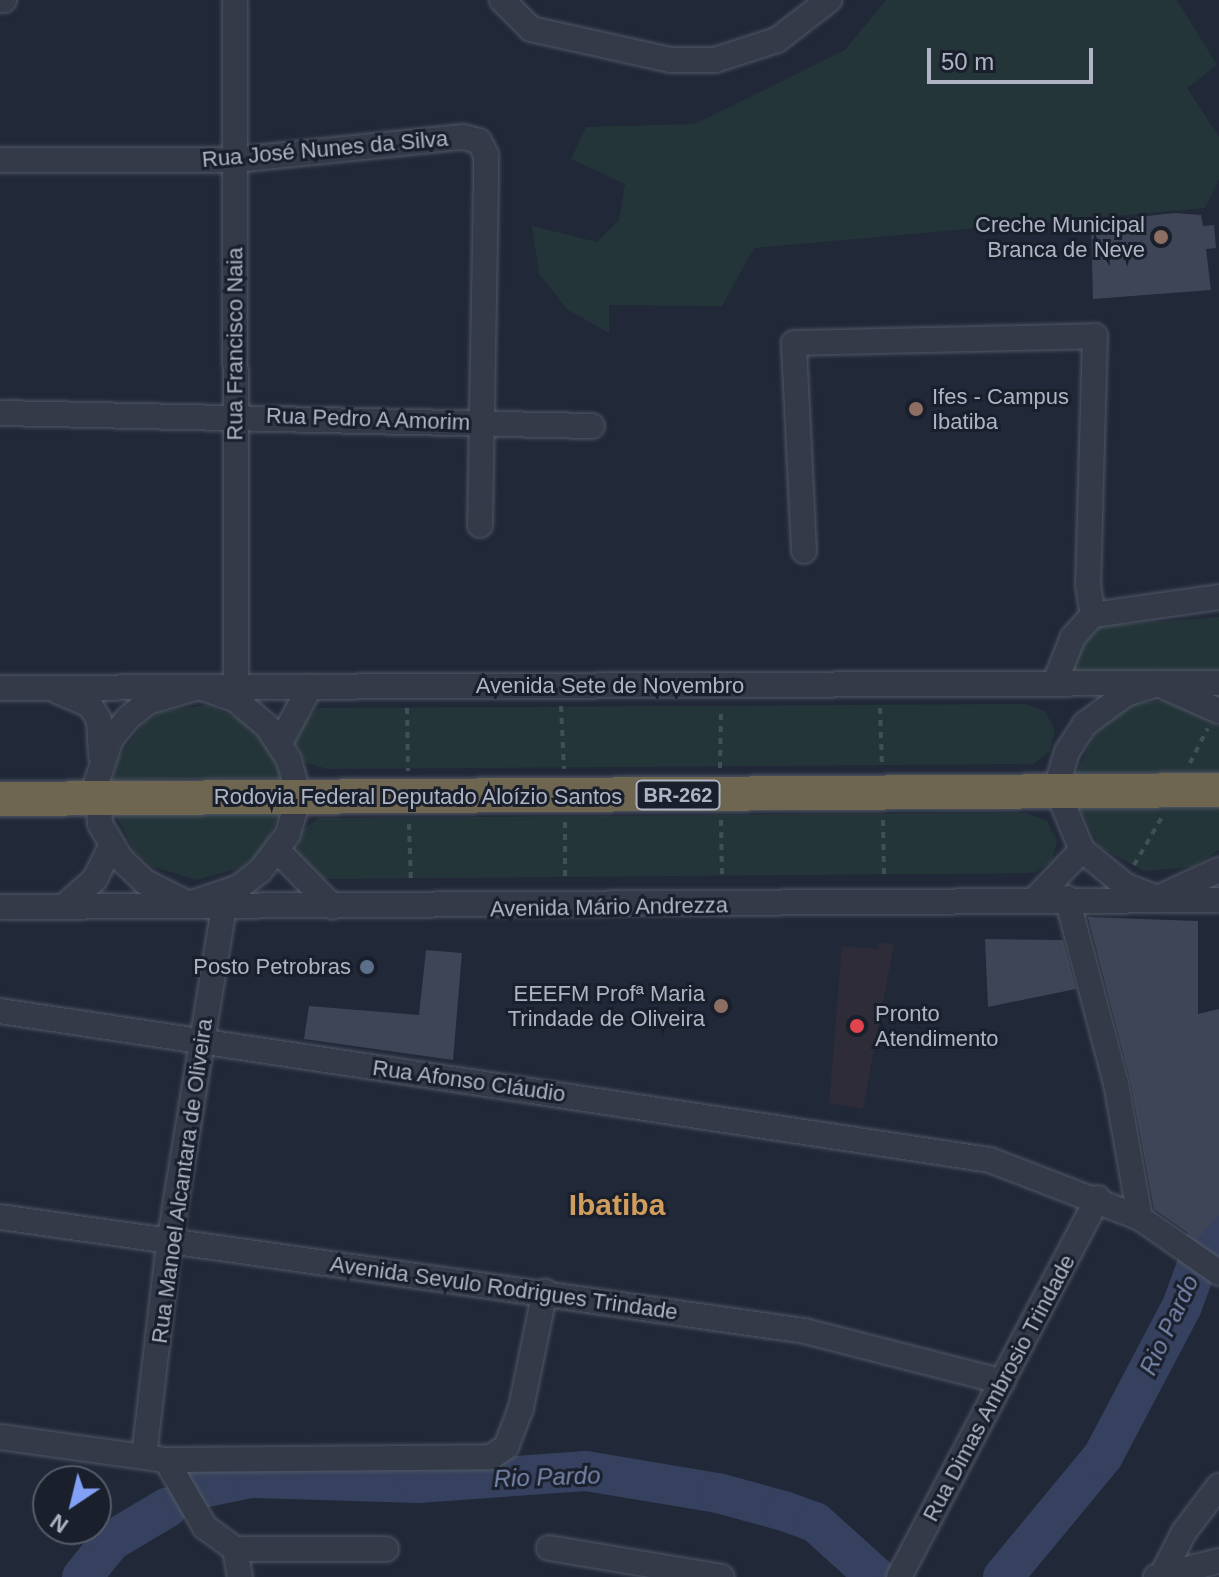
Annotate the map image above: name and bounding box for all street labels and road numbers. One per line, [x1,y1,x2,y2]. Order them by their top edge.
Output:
street label: Rua José Nunes da Silva [201,125,449,173]
street label: Rua Francisco Naia [222,247,248,441]
street label: Rua Pedro A Amorim [264,402,472,436]
street label: Avenida Sete de Novembro [476,673,744,699]
road number: BR-262 [634,779,722,811]
street label: Rodovia Federal Deputado Aloízio Santos [213,784,623,810]
street label: Avenida Mário Andrezza [489,892,729,922]
street label: Rua Manoel Alcantara de Oliveira [146,1016,218,1346]
street label: Rua Afonso Cláudio [370,1054,568,1108]
street label: Rua Dimas Ambrosio Trindade [917,1249,1081,1527]
street label: Avenida Sevulo Rodrigues Trindade [328,1251,680,1325]

